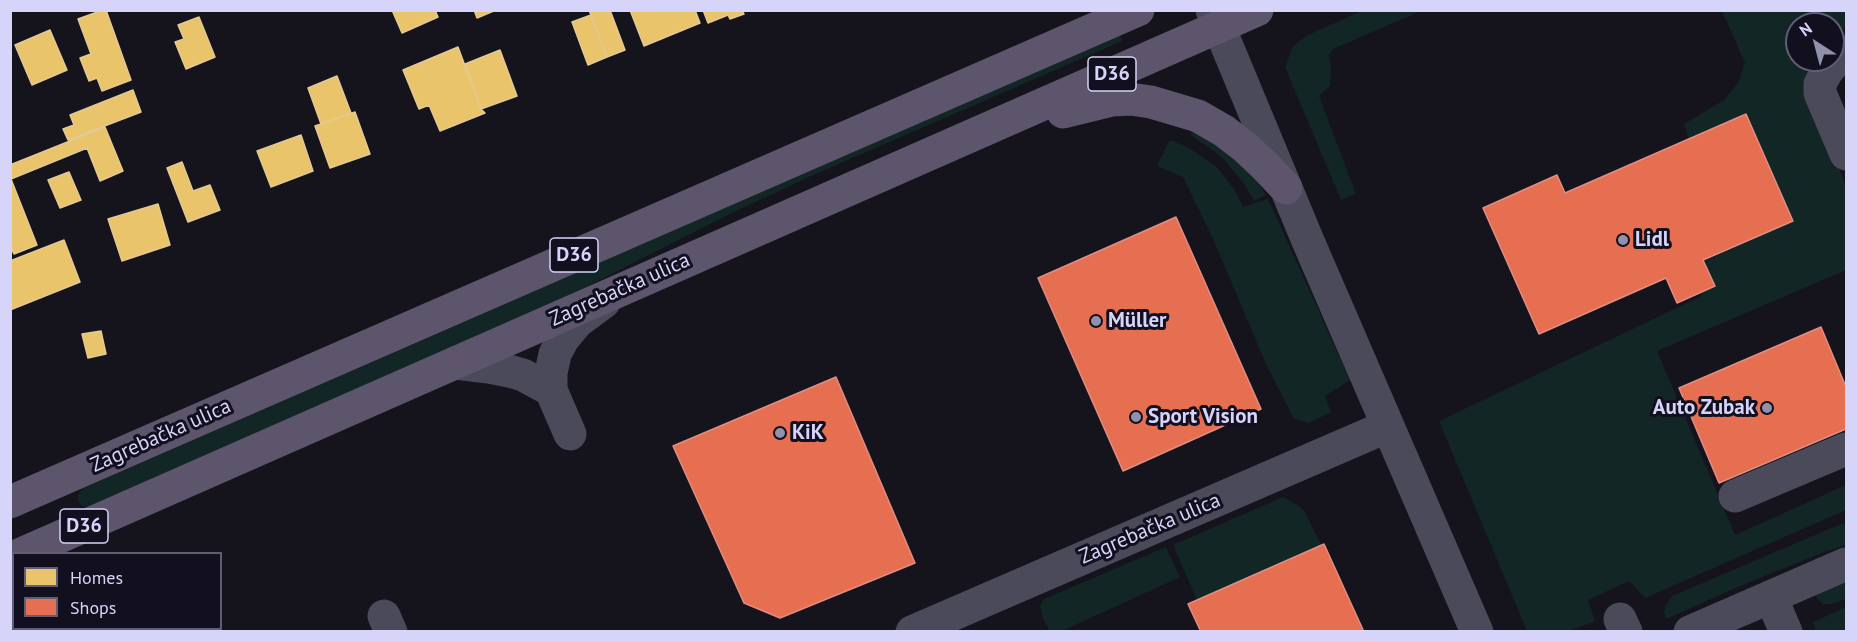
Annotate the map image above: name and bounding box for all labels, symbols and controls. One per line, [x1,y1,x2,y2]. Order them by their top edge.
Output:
north arrow [1785,12,1845,72]
text: N [1795,18,1816,40]
road number: D36 [1088,57,1136,91]
place label: Lidl [1635,227,1669,253]
marker: Lidl [1616,233,1630,247]
road number: D36 [550,238,598,272]
street label: Zagrebačka ulica [546,248,694,332]
place label: Müller [1108,308,1166,334]
marker: Müller [1089,314,1103,328]
street label: Zagrebačka ulica [87,394,235,478]
place label: Auto Zubak [1653,395,1755,421]
marker: Auto Zubak [1760,401,1774,415]
place label: Sport Vision [1148,404,1258,430]
marker: Sport Vision [1129,410,1143,424]
place label: KiK [792,420,824,446]
marker: KiK [773,426,787,440]
street label: Zagrebačka ulica [1076,488,1224,570]
road number: D36 [60,509,108,543]
legend [12,552,222,630]
text: Homes [70,566,123,589]
text: Shops [70,596,116,619]

